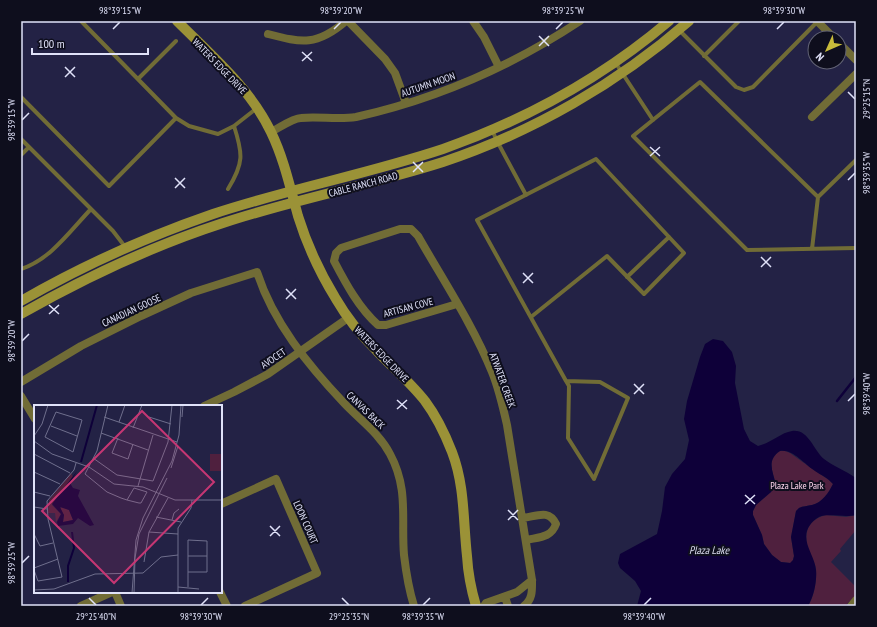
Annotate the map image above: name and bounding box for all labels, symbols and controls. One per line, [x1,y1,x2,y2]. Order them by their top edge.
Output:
text: 98°39'15"W [99,4,141,17]
text: 98°39'20"W [320,4,362,17]
text: 98°39'25"W [542,4,584,17]
text: 98°39'30"W [763,4,805,17]
scale bar [32,30,148,56]
north arrow [807,30,847,70]
text: 100 m [38,36,65,51]
street label: WATERS EDGE DRIVE [190,36,250,97]
text: N [813,50,827,64]
street label: AUTUMN MOON [399,69,457,100]
text: 29°25'15"N [860,79,873,119]
text: 98°39'15"W [5,99,18,141]
text: 98°39'35"W [860,152,873,194]
street label: CABLE RANCH ROAD [327,169,399,200]
street label: CANADIAN GOOSE [100,291,163,330]
street label: ARTISAN COVE [382,295,434,320]
text: 98°39'20"W [5,320,18,362]
street label: WATERS EDGE DRIVE [352,324,412,385]
street label: AVOCET [258,345,289,372]
street label: ATWATER CREEK [487,351,519,410]
text: 98°39'40"W [860,373,873,415]
street label: CANVAS BACK [344,389,388,432]
inset map [34,405,222,593]
park label: Plaza Lake Park [770,479,824,492]
street label: LOON COURT [290,499,321,546]
text: 98°39'25"W [5,542,18,584]
water label: Plaza Lake [689,543,731,557]
text: 29°25'40"N [76,610,116,623]
text: 98°39'30"W [180,610,222,623]
text: 29°25'35"N [329,610,369,623]
text: 98°39'35"W [402,610,444,623]
text: 98°39'40"W [623,610,665,623]

